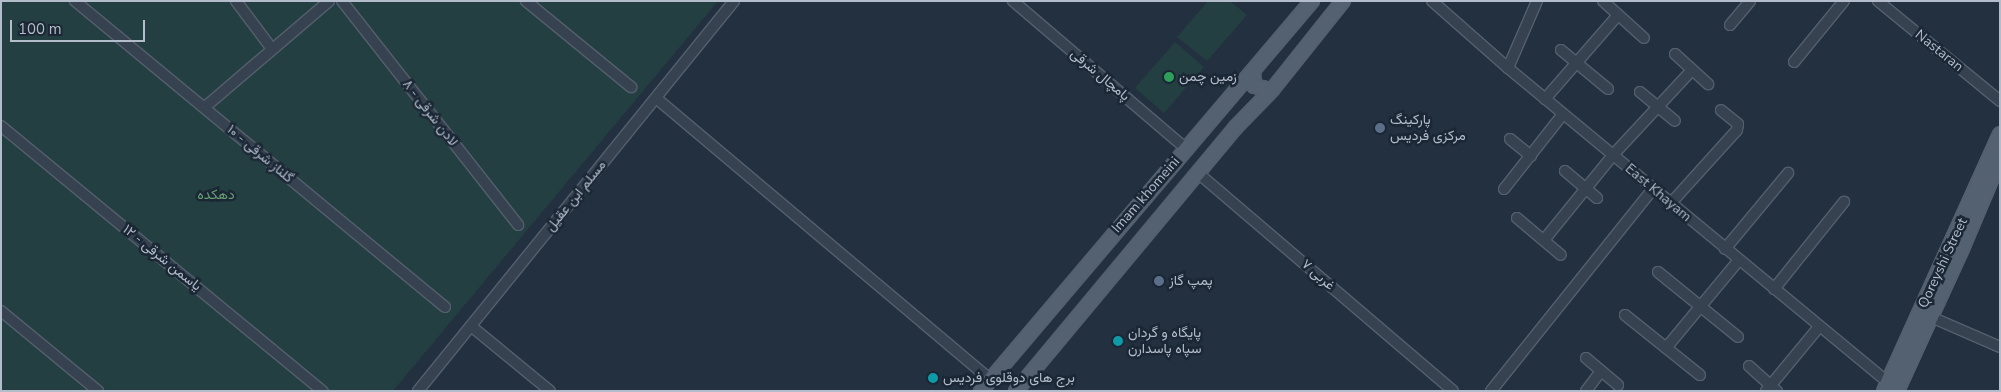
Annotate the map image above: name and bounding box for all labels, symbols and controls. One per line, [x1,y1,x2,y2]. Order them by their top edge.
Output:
scale bar [12,10,148,42]
text: 100 m [18,19,62,39]
street label: Nastaran [1912,27,1966,75]
street label: پامچال شرقی [1067,45,1133,105]
place label: زمین چمن [1179,69,1237,85]
marker: زمین چمن [1163,71,1175,83]
street label: لادن شرقی - ۸ [399,76,461,150]
place label: پارکینگ مرکزی فردیس [1390,112,1466,144]
street label: گلناز شرقی - ۱۰ [223,121,297,187]
marker: پارکینگ مرکزی فردیس [1374,122,1386,134]
street label: Imam khomeini [1108,154,1184,236]
street label: مسلم ابن عقیل [542,157,610,235]
street label: East Khayam [1622,160,1694,226]
park label: دهکده [197,187,235,203]
street label: Qoreyshi Street [1915,215,1971,311]
street label: یاسمن شرقی - ۱۲ [119,221,205,295]
street label: ۷ غربی [1298,256,1338,294]
place label: پمپ گاز [1169,273,1213,289]
marker: پمپ گاز [1153,275,1165,287]
place label: پایگاه و گردان سپاه پاسدارن [1128,325,1202,358]
marker: پایگاه و گردان سپاه پاسدارن [1112,335,1124,347]
place label: برج های دوقلوی فردیس [943,370,1075,386]
marker: برج های دوقلوی فردیس [927,372,939,384]

